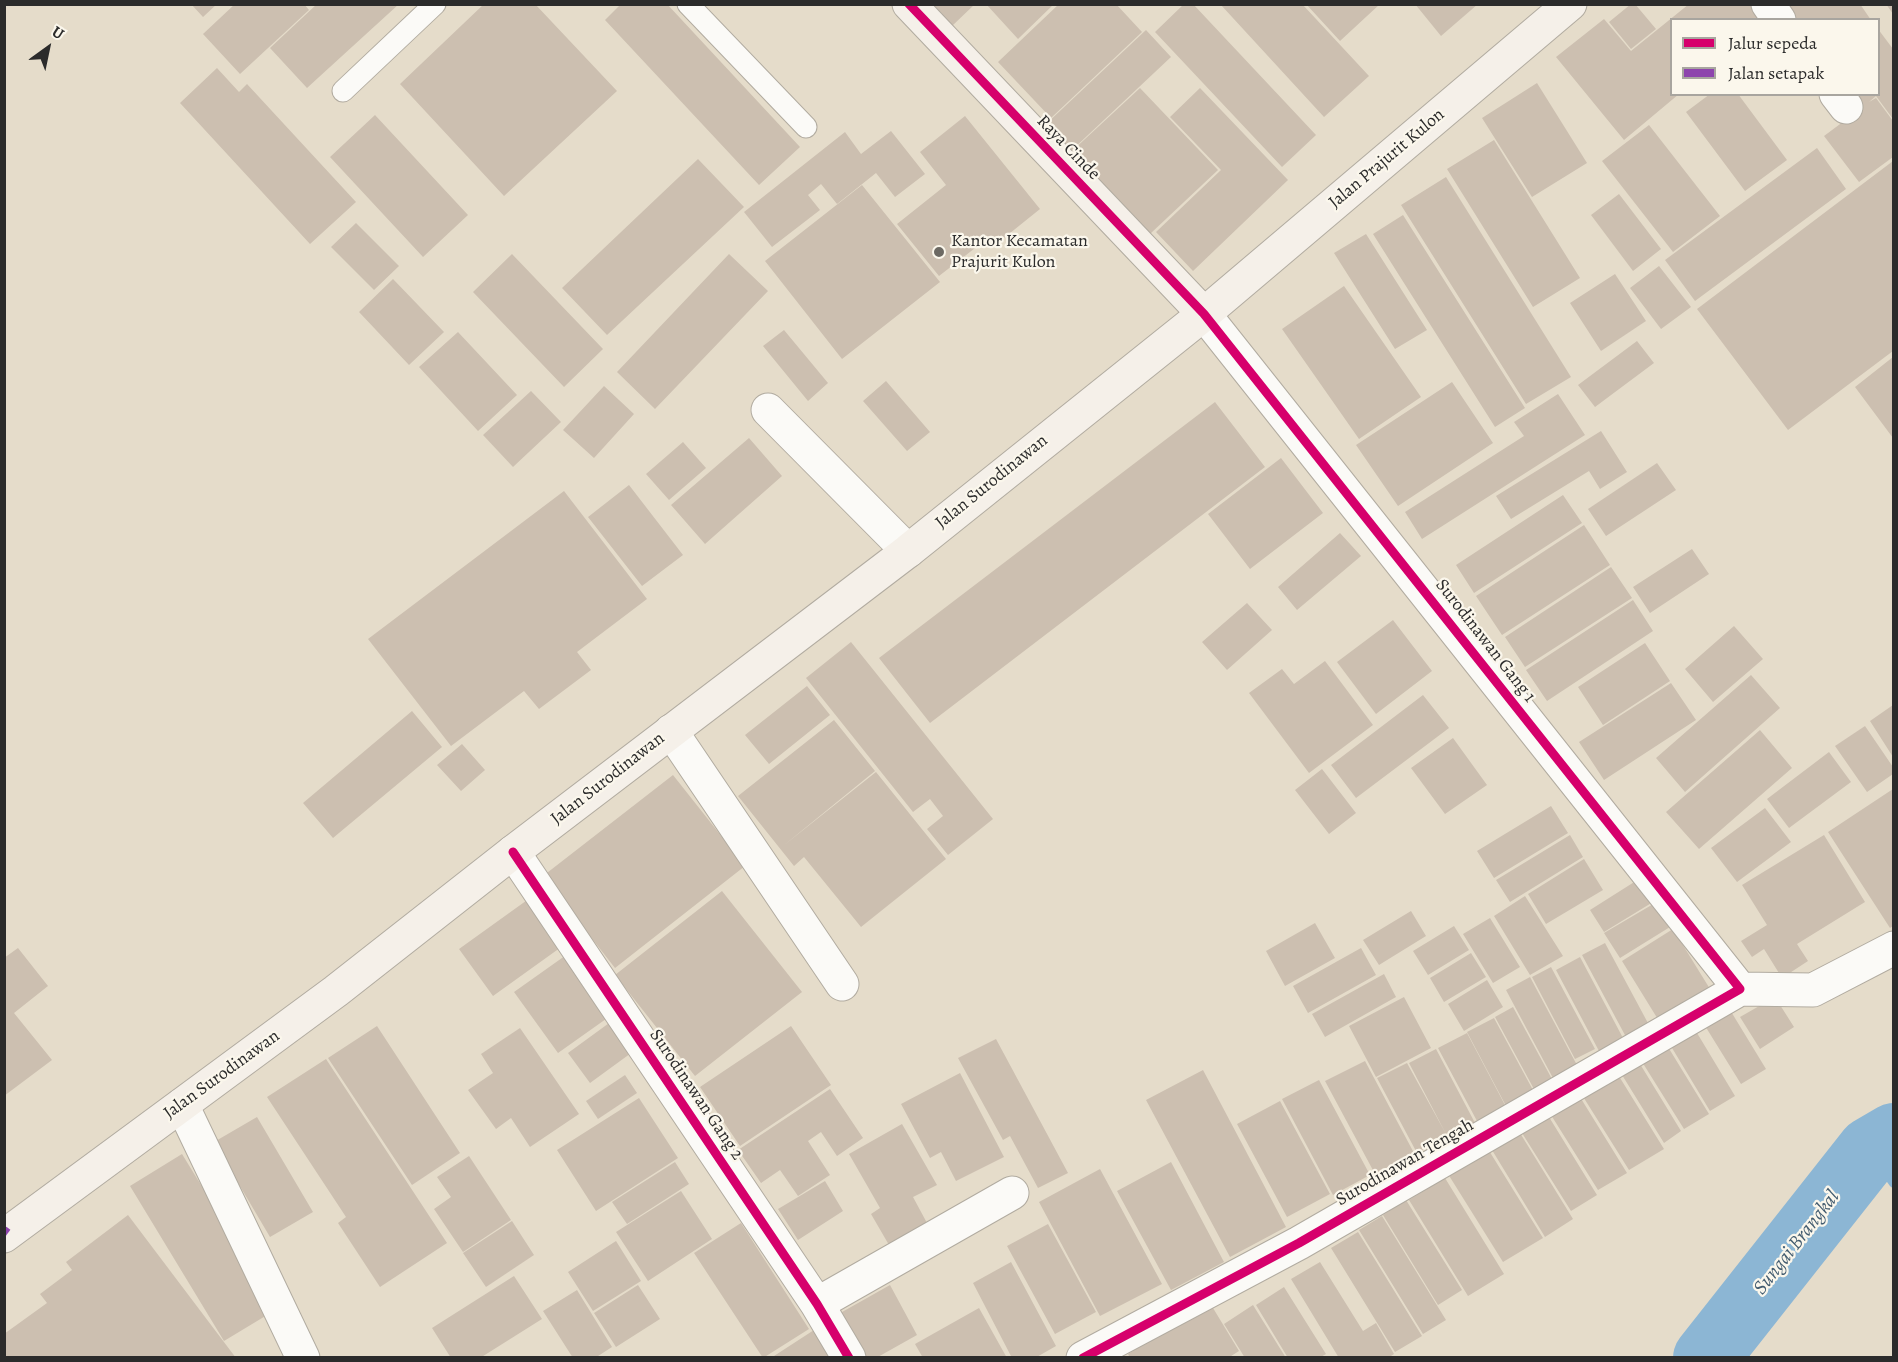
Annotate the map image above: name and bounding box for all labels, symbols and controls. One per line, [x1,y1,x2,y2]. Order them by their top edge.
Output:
north arrow [18,18,78,78]
legend [1670,18,1880,96]
text: U [47,21,68,45]
text: Jalur sepeda [1728,31,1817,55]
text: Jalan setapak [1728,61,1824,85]
street label: Jalan Prajurit Kulon [1325,104,1449,214]
street label: Raya Cinde [1032,111,1104,185]
place label: Kantor Kecamatan Prajurit Kulon [951,231,1088,274]
marker: Kantor Kecamatan Prajurit Kulon [932,245,946,259]
street label: Jalan Surodinawan [932,430,1052,534]
street label: Surodinawan Gang 1 [1430,575,1540,707]
street label: Jalan Surodinawan [547,728,669,830]
street label: Jalan Surodinawan [160,1026,284,1124]
street label: Surodinawan Gang 2 [644,1026,748,1164]
street label: Surodinawan Tengah [1332,1115,1478,1211]
water label: Sungai Brangkal [1749,1186,1845,1300]

